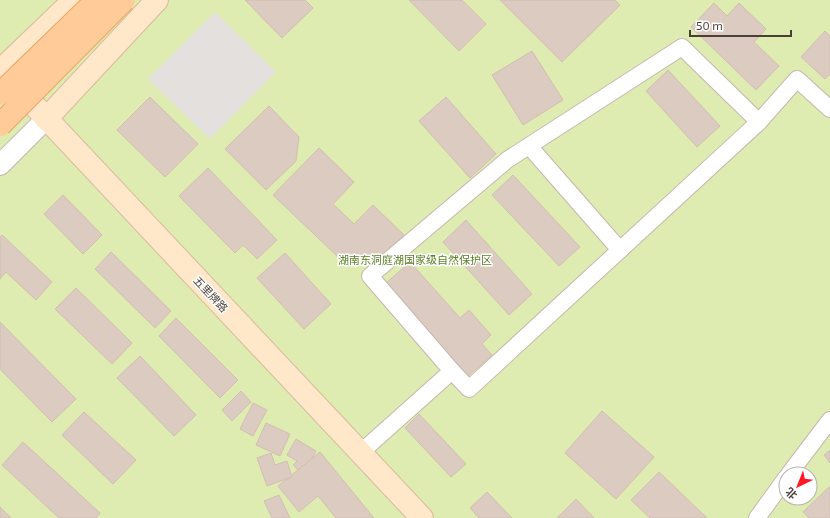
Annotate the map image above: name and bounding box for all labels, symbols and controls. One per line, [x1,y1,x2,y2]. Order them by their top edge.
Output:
scale bar [690,12,791,38]
text: 50 m [696,18,723,32]
park label: 湖南东洞庭湖国家级自然保护区 [338,253,492,266]
street label: 五里牌路 [191,273,231,315]
north arrow [778,466,818,506]
text: 北 [782,485,799,502]

